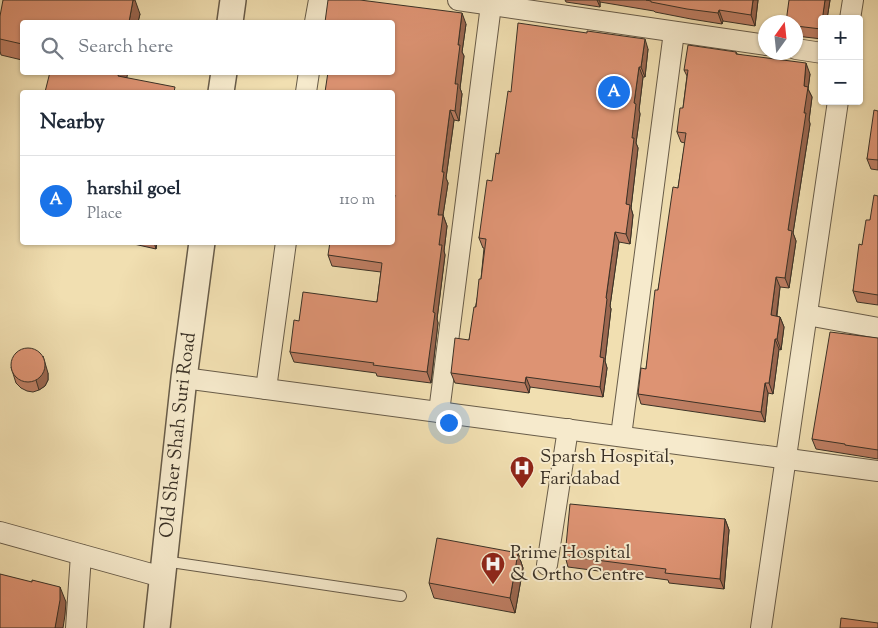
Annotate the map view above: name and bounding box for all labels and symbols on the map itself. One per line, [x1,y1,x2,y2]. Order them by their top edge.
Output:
north arrow [758,15,803,60]
pin: A [598,73,630,111]
street label: Old Sher Shah Suri Road [153,331,203,539]
your location [436,410,462,436]
place label: Sparsh Hospital, Faridabad [540,444,674,493]
hospital icon: Sparsh Hospital, Faridabad [509,455,535,489]
place label: Prime Hospital & Ortho Centre [510,540,645,589]
hospital icon: Prime Hospital & Ortho Centre [480,551,506,585]

